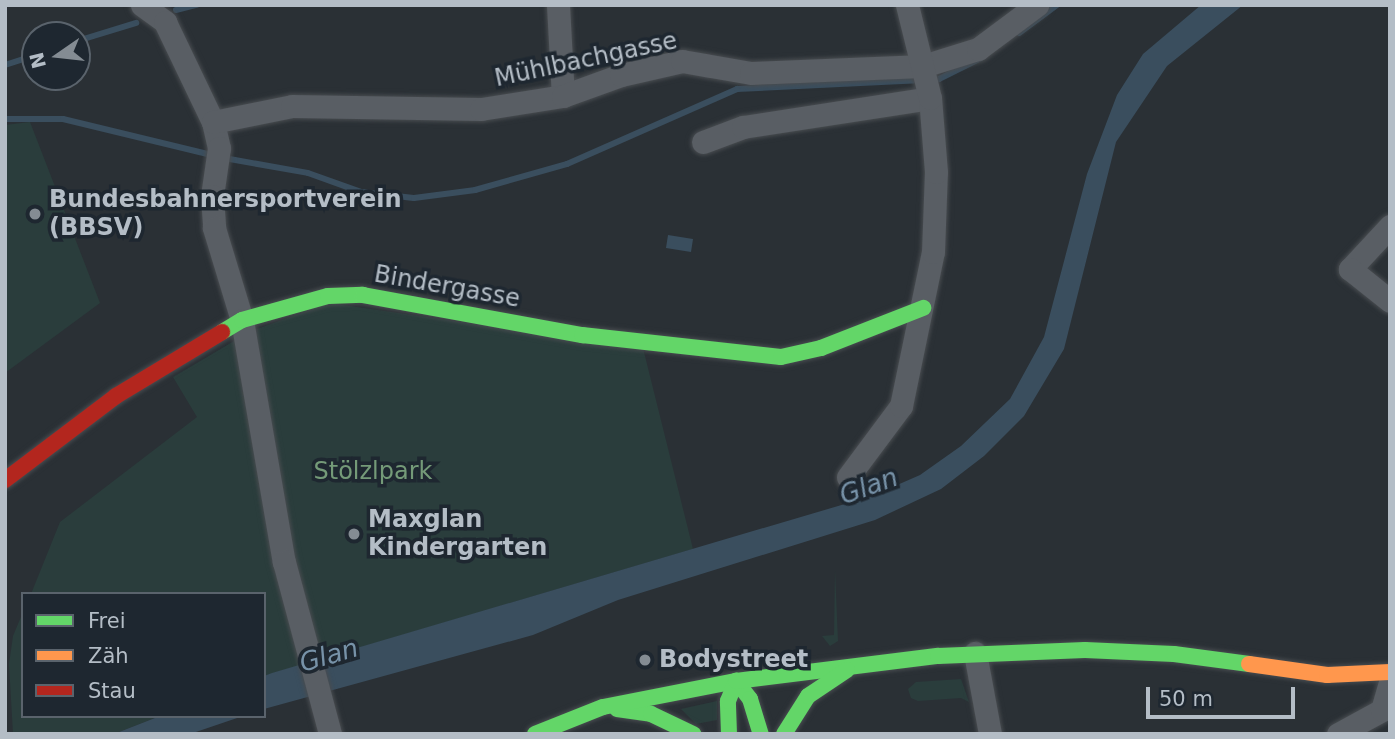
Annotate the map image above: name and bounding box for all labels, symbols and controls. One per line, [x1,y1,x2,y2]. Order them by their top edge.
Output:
north arrow [21,21,91,91]
street label: Mühlbachgasse [492,27,680,93]
text: N [25,50,50,71]
place label: Bundesbahnersportverein (BBSV) [49,186,401,242]
marker: Bundesbahnersportverein (BBSV) [27,206,43,222]
street label: Bindergasse [372,260,522,314]
park label: Stölzlpark [314,458,432,486]
water label: Glan [836,462,902,512]
place label: Maxglan Kindergarten [368,506,547,562]
marker: Maxglan Kindergarten [346,526,362,542]
legend [21,592,266,718]
text: Frei [88,609,125,633]
water label: Glan [296,633,362,679]
text: Zäh [88,644,129,668]
place label: Bodystreet [659,646,808,674]
marker: Bodystreet [637,652,653,668]
scale bar [1150,672,1299,716]
text: Stau [88,679,136,703]
text: 50 m [1159,687,1213,711]

